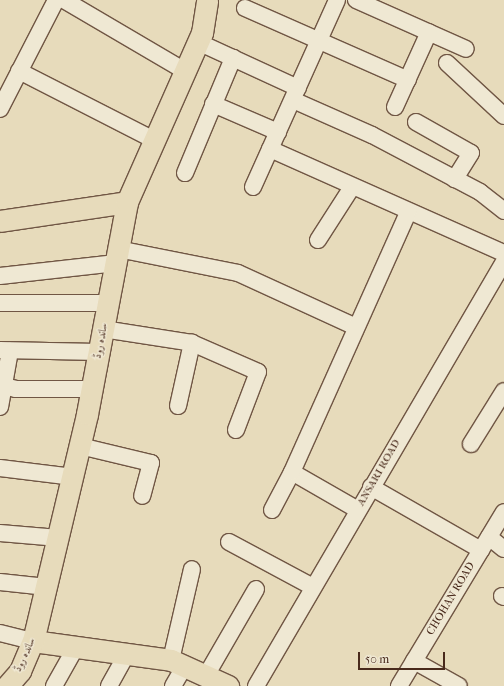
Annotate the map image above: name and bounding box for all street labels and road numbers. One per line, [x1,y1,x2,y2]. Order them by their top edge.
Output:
street label: ساندہ روڈ [91,322,111,360]
street label: ANSARI ROAD [355,437,403,509]
street label: CHOHAN ROAD [424,560,478,638]
street label: ساندہ روڈ [11,636,39,674]

